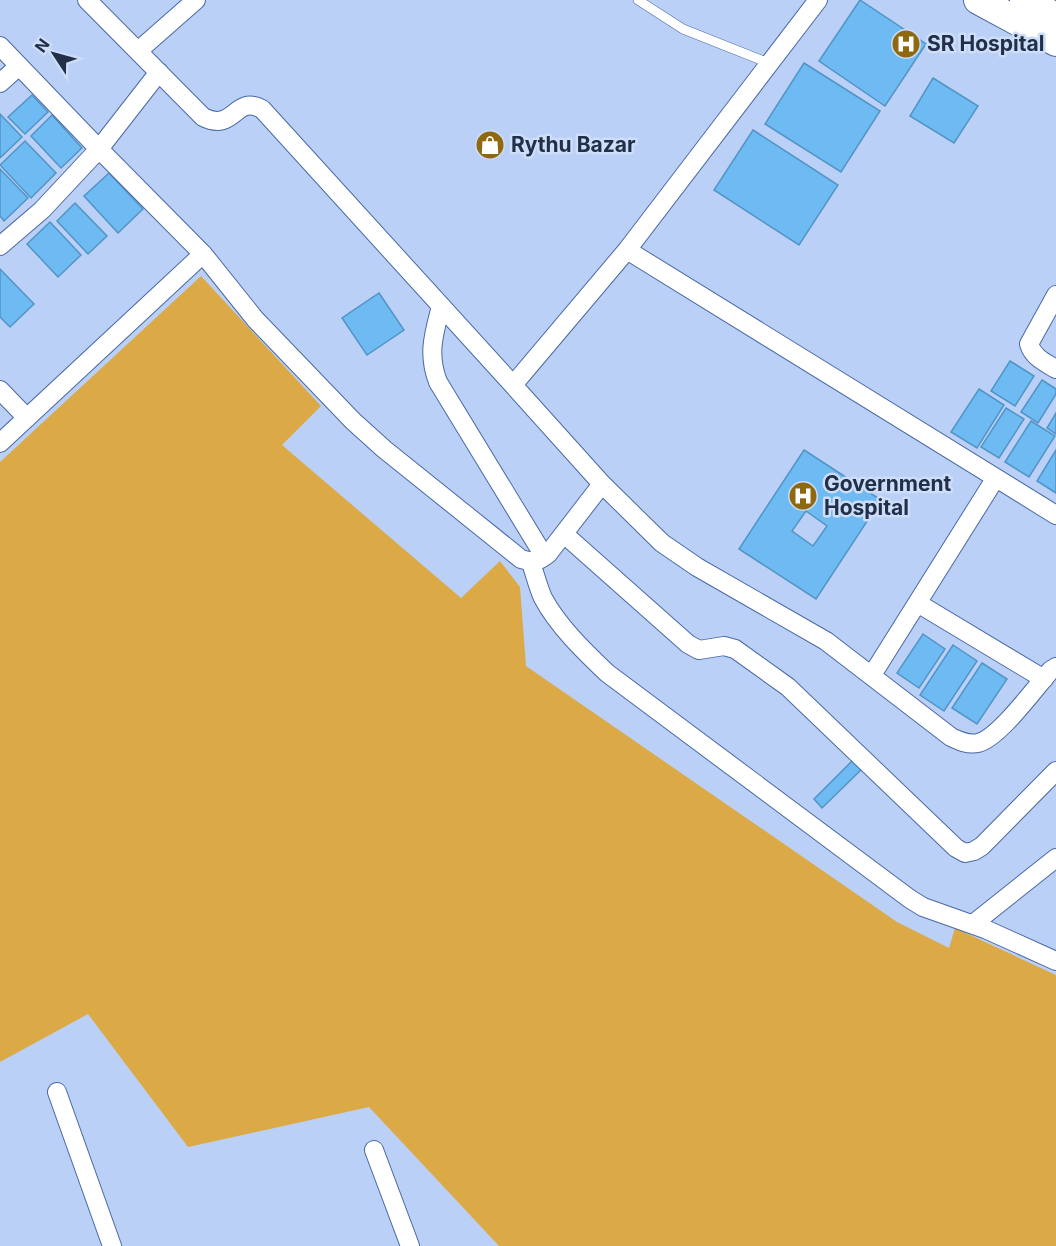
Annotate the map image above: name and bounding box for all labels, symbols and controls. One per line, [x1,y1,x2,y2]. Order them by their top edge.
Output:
north arrow [24,24,84,84]
hospital icon: SR Hospital [890,28,922,60]
place label: SR Hospital [927,31,1044,56]
text: N [30,34,54,56]
shop icon: Rythu Bazar [474,129,506,161]
place label: Rythu Bazar [511,132,636,157]
place label: Government Hospital [824,471,952,520]
hospital icon: Government Hospital [787,480,819,512]

